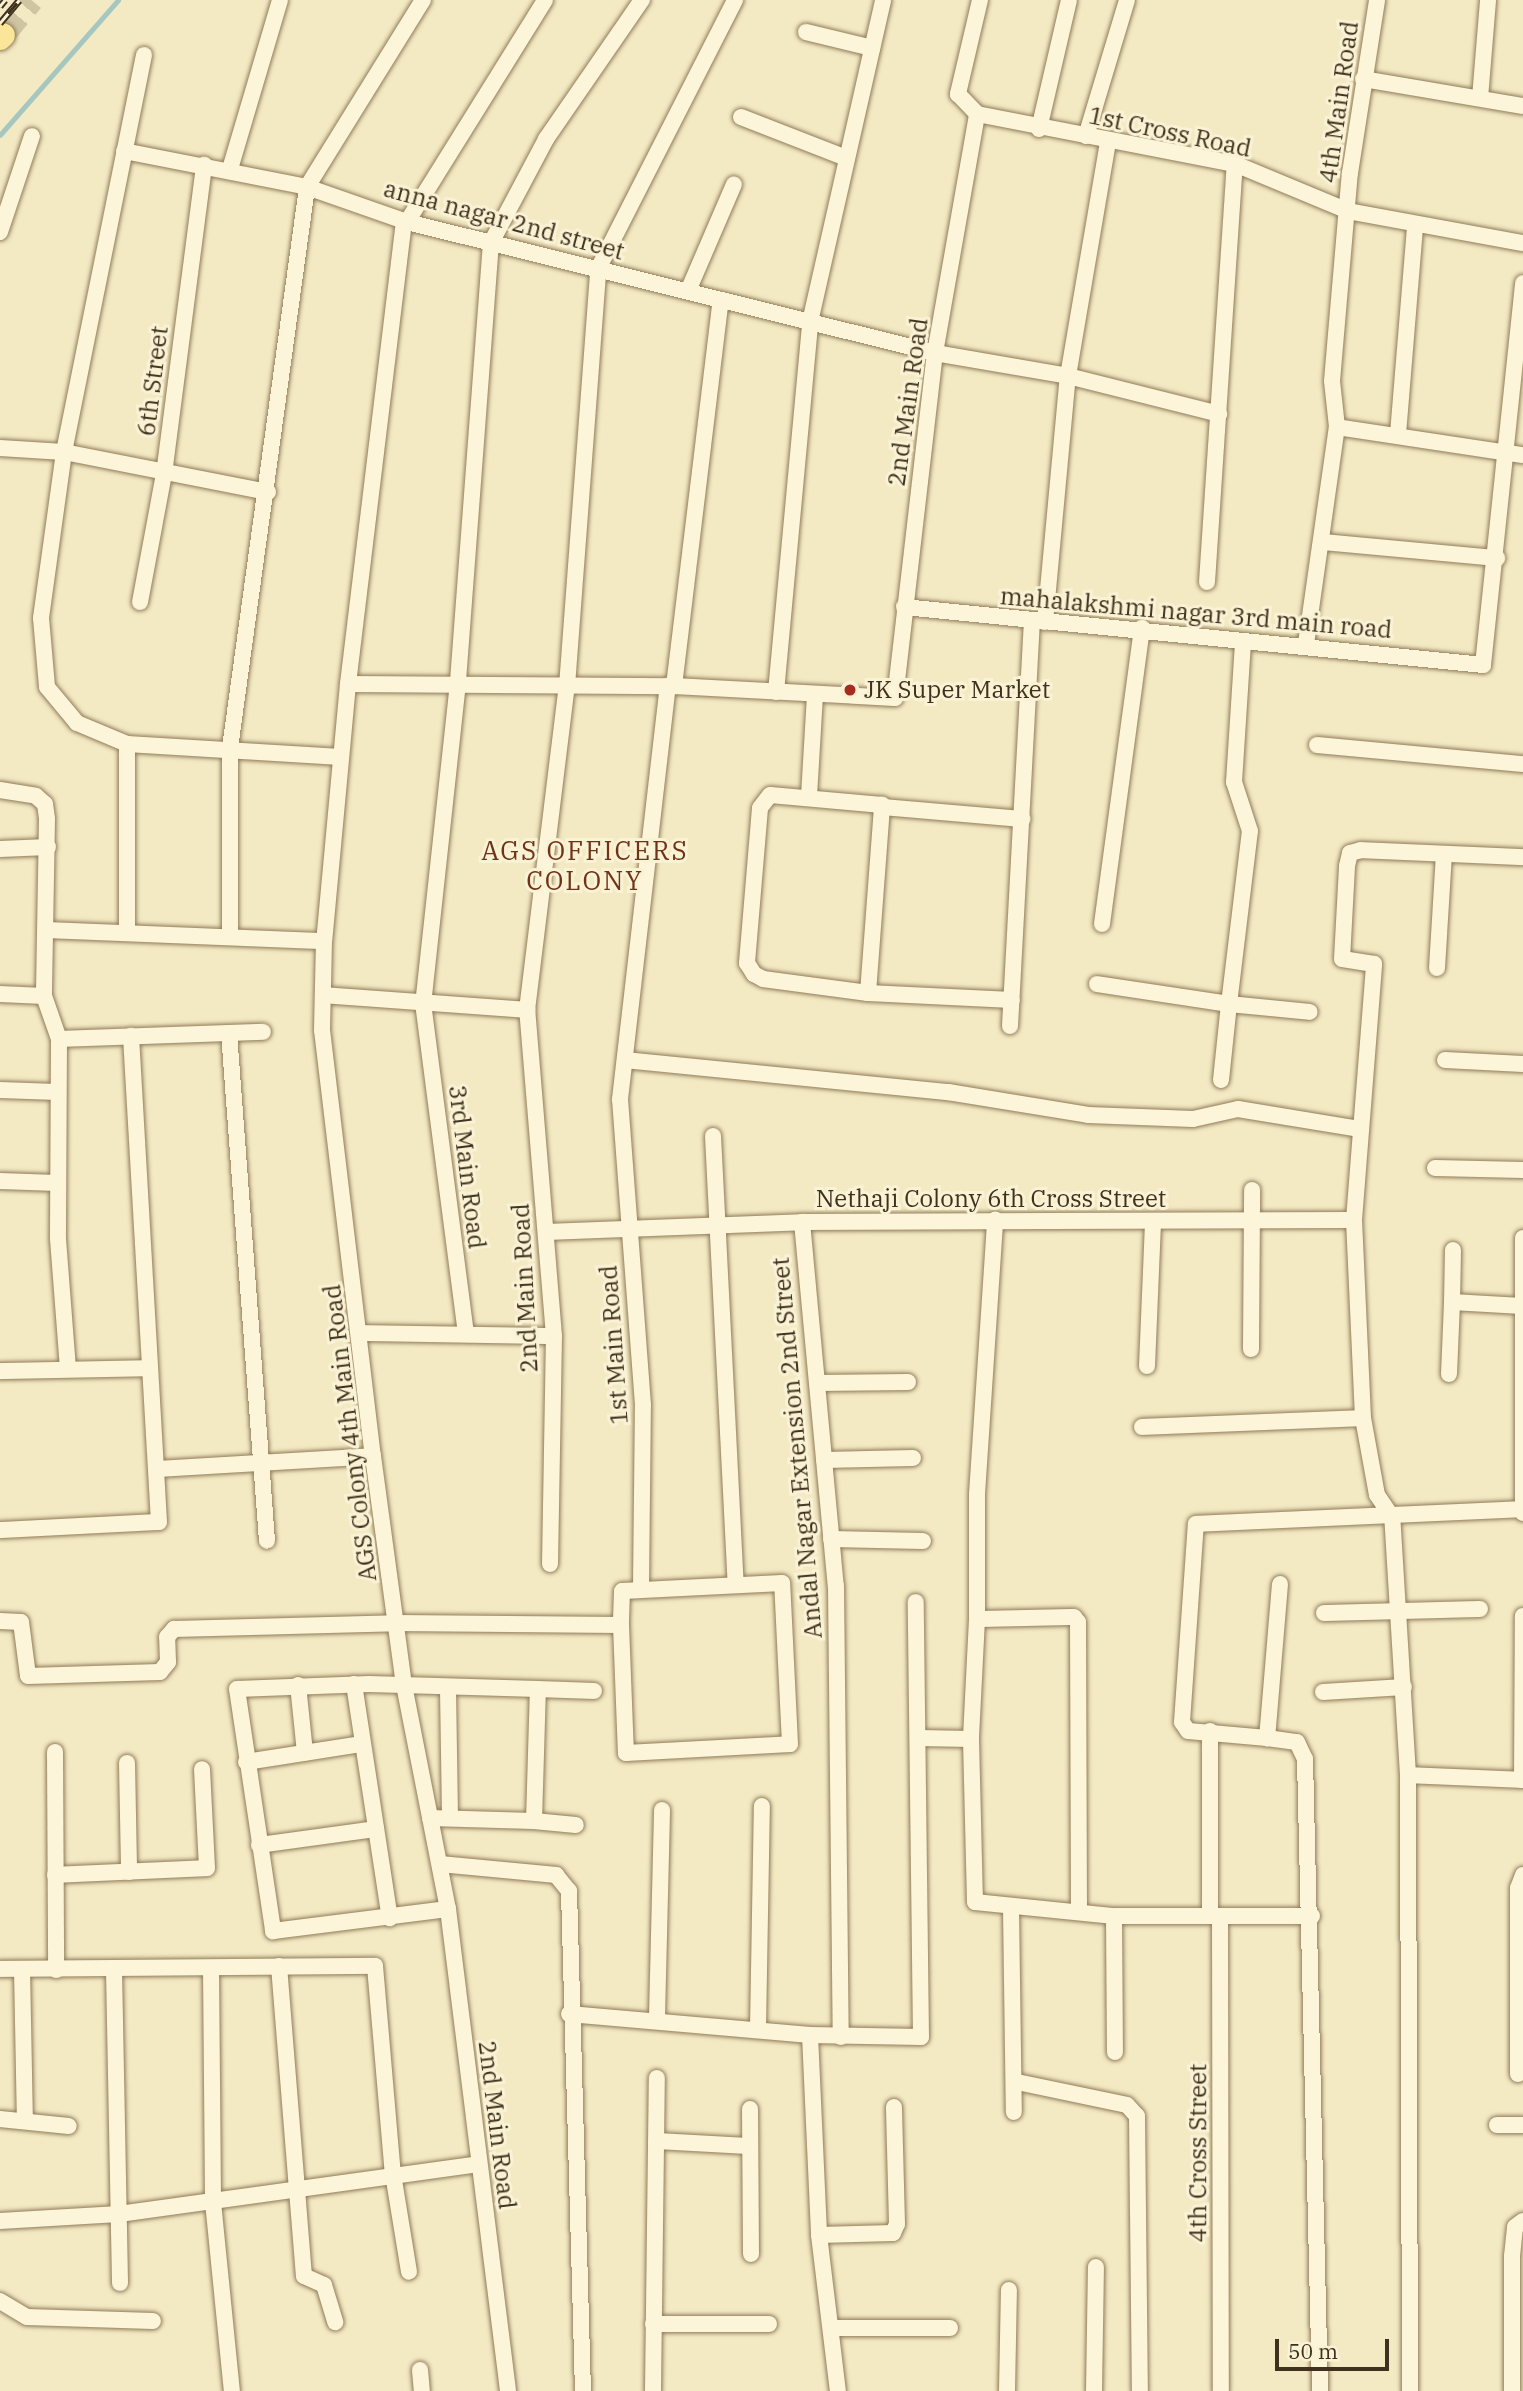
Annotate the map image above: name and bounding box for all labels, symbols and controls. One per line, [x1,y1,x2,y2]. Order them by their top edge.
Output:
street label: 4th Main Road [1313,19,1365,185]
street label: 1st Cross Road [1086,101,1254,163]
street label: anna nagar 2nd street [381,174,627,266]
street label: 2nd Main Road [882,316,934,488]
street label: 6th Street [132,324,174,438]
street label: mahalakshmi nagar 3rd main road [999,582,1393,644]
place label: JK Super Market [864,676,1050,704]
marker: JK Super Market [842,682,858,698]
district label: AGS OFFICERS COLONY [483,835,687,896]
street label: 3rd Main Road [443,1083,491,1251]
street label: Nethaji Colony 6th Cross Street [816,1185,1166,1213]
street label: 2nd Main Road [506,1203,544,1373]
street label: Andal Nagar Extension 2nd Street [766,1256,828,1640]
street label: 1st Main Road [594,1264,634,1426]
street label: AGS Colony 4th Main Road [317,1283,383,1583]
street label: 2nd Main Road [472,2039,522,2211]
street label: 4th Cross Street [1184,2063,1212,2243]
scale bar [1278,2324,1392,2368]
text: 50 m [1288,2337,1338,2365]

